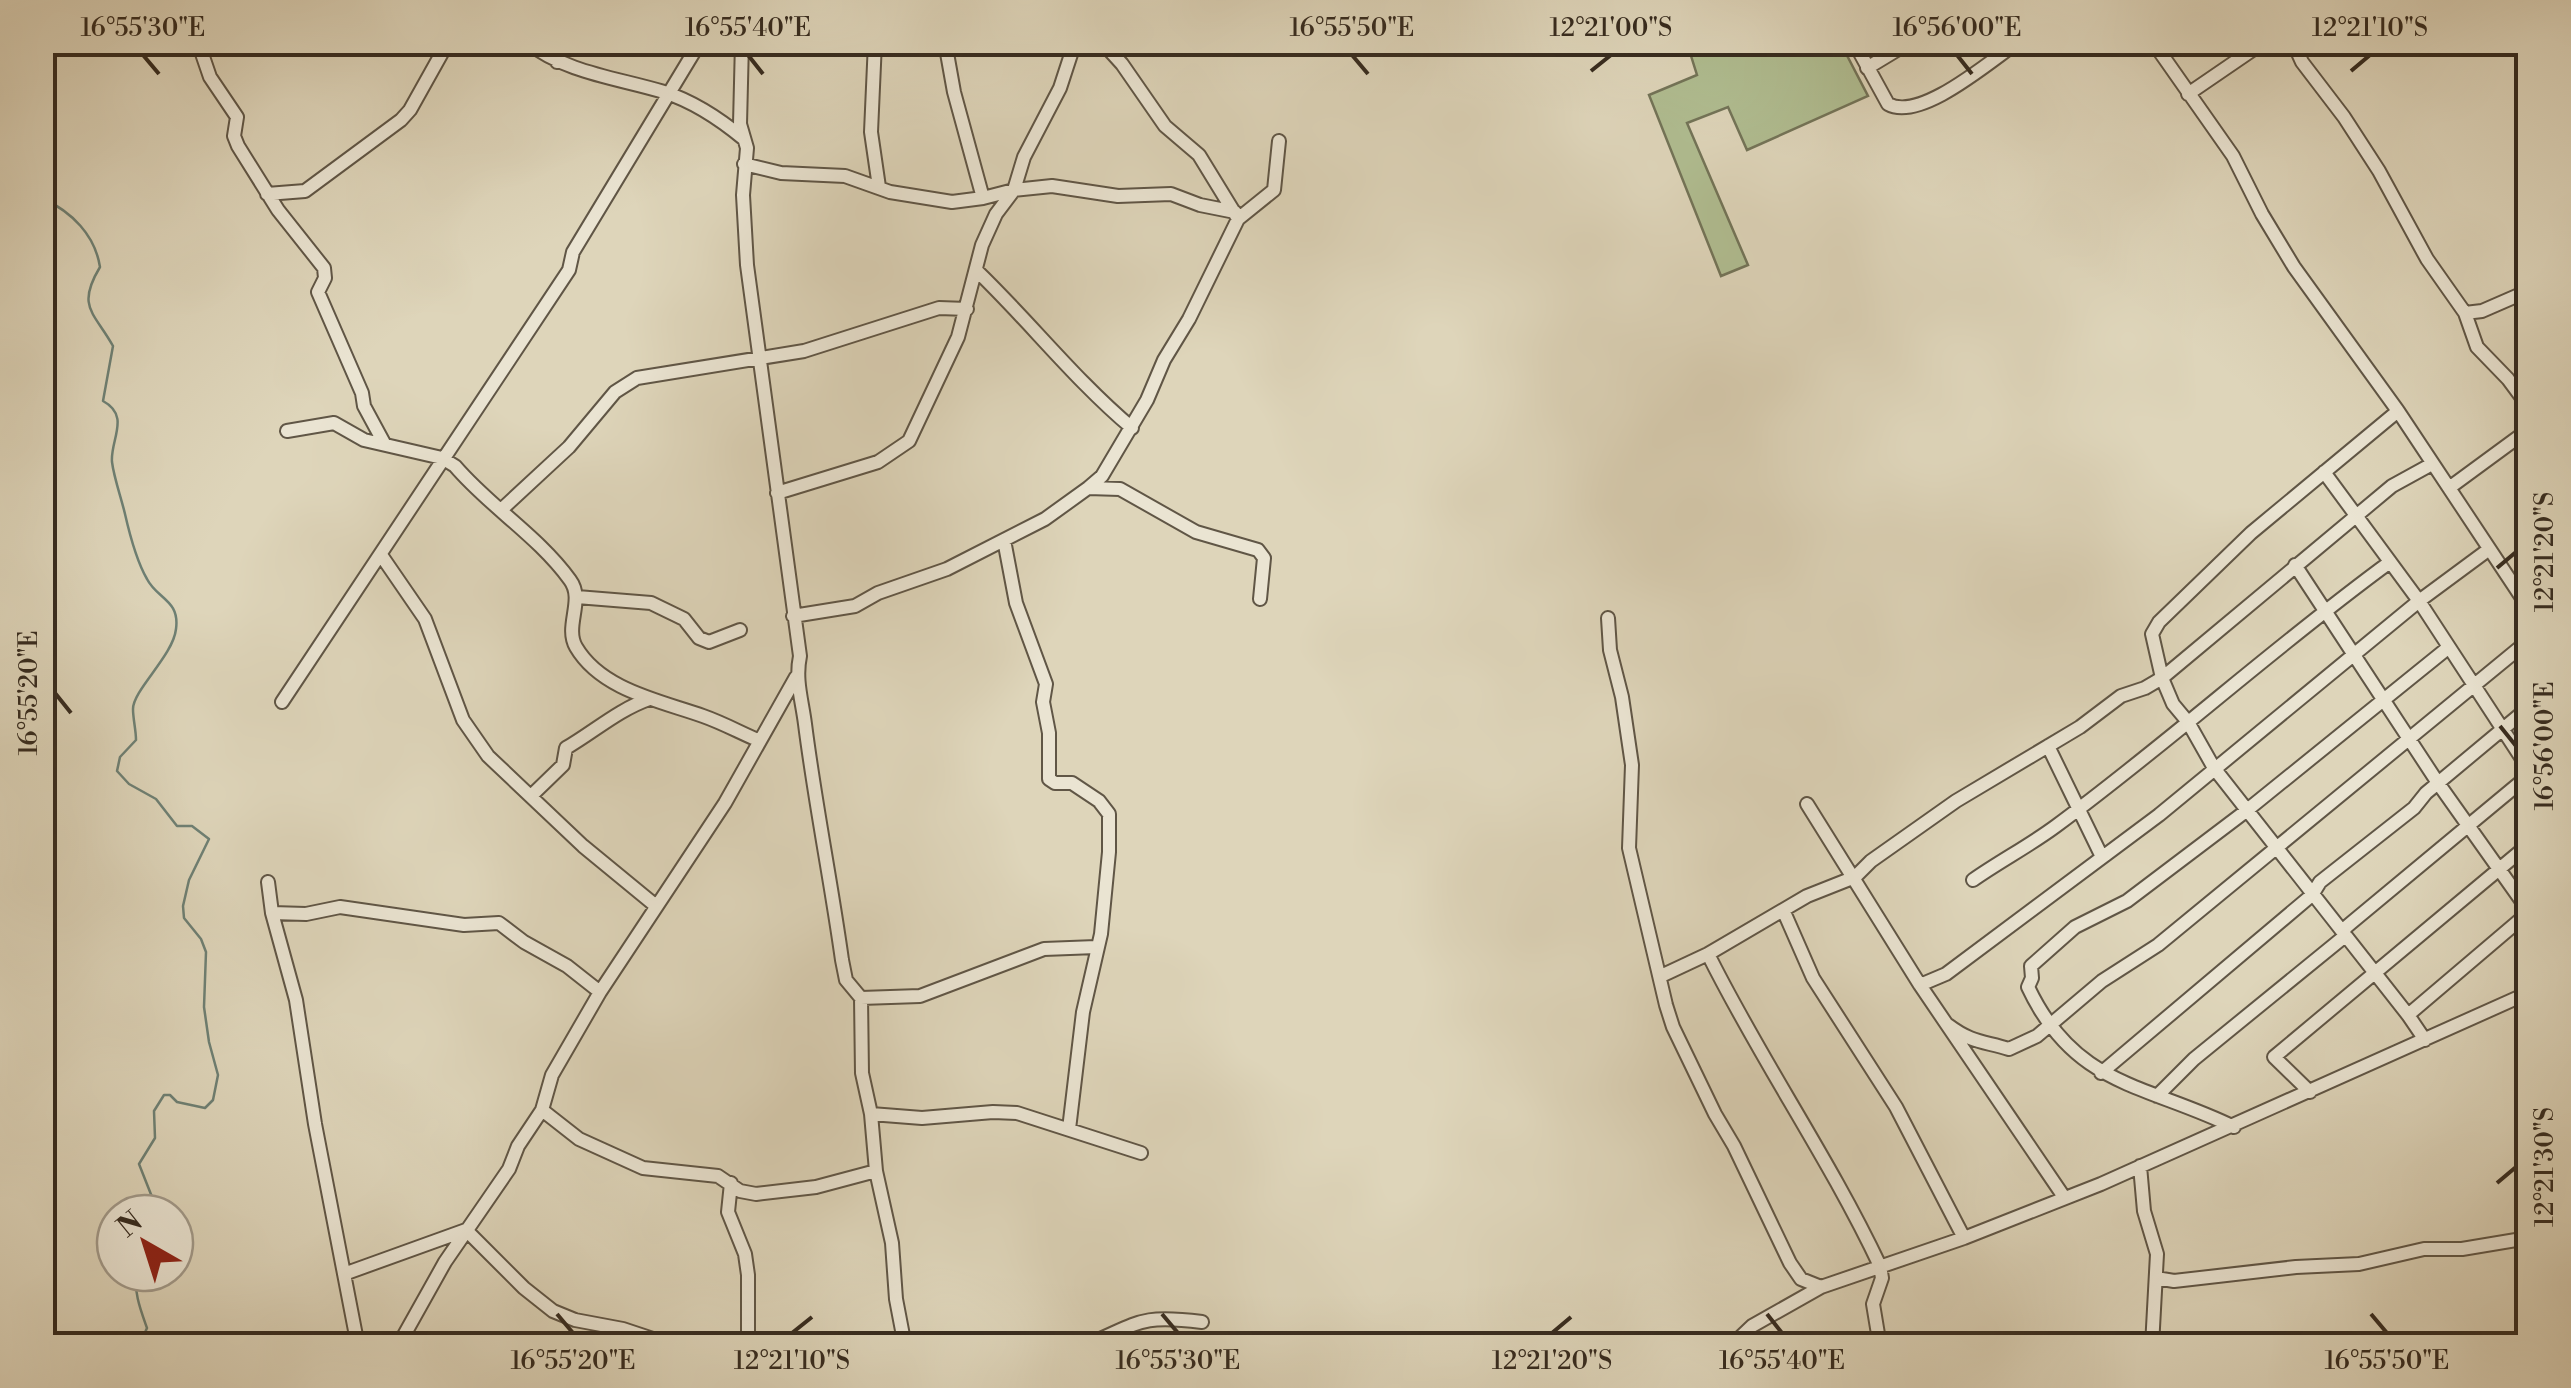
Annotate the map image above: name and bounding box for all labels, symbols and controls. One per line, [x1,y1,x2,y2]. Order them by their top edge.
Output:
text: 16°55'30"E [81,13,205,44]
text: 16°55'40"E [685,13,811,44]
text: 16°55'50"E [1290,13,1414,44]
text: 12°21'00"S [1550,13,1672,44]
text: 16°56'00"E [1893,13,2021,44]
text: 12°21'10"S [2312,13,2428,44]
text: 12°21'20"S [2530,492,2561,612]
text: 16°55'20"E [14,630,45,756]
text: 16°56'00"E [2530,682,2561,810]
text: 12°21'30"S [2530,1107,2561,1227]
north arrow [95,1193,195,1293]
text: N [111,1204,150,1245]
text: 16°55'20"E [510,1346,636,1377]
text: 12°21'10"S [734,1346,850,1377]
text: 16°55'30"E [1116,1346,1240,1377]
text: 12°21'20"S [1492,1346,1612,1377]
text: 16°55'40"E [1719,1346,1845,1377]
text: 16°55'50"E [2325,1346,2449,1377]

